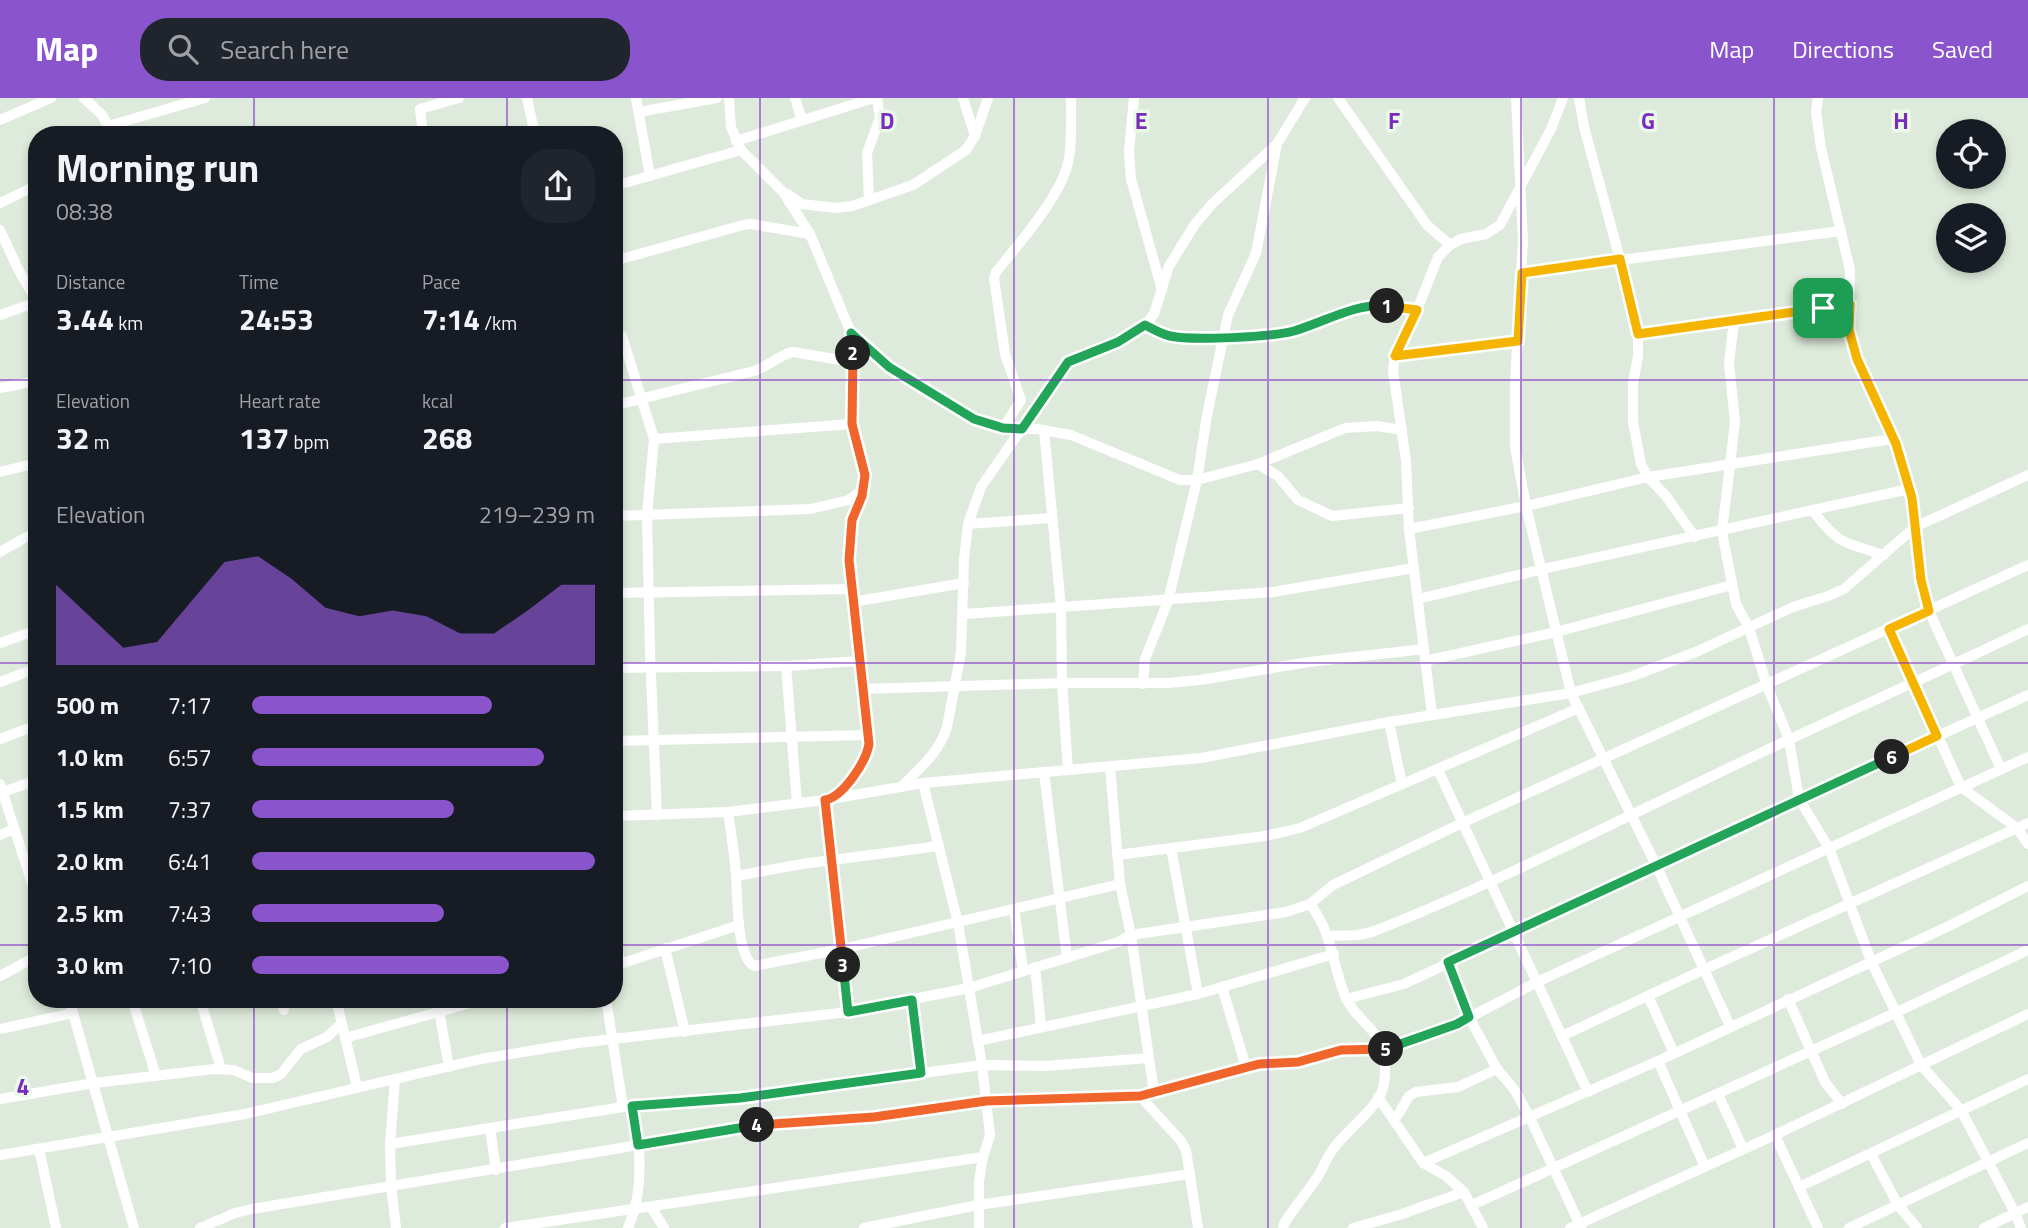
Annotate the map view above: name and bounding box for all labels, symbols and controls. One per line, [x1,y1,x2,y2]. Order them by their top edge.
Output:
search box [140,18,630,81]
text: Map [35,24,98,74]
icon: search [164,30,202,68]
text: Search here [220,30,349,69]
text: Map [1709,31,1754,67]
text: Directions [1792,31,1894,67]
text: Saved [1932,31,1993,67]
text: D [880,103,894,138]
text: E [1135,103,1147,138]
text: F [1388,103,1400,138]
text: G [1641,103,1655,138]
text: H [1893,103,1909,138]
map controls [1936,119,2006,273]
button: locate [1936,119,2006,189]
text: Morning run [56,139,259,197]
button: share [521,149,595,223]
text: 08:38 [56,194,113,229]
button: layers [1936,203,2006,273]
text: Distance [56,267,125,296]
text: Time [239,267,279,296]
text: Pace [422,267,460,296]
pin [1793,278,1853,338]
pin: 1 [1370,288,1404,324]
icon: arrive [1804,289,1842,327]
text: 1 [1381,291,1392,320]
text: 3.44 [56,296,114,342]
text: 24:53 [239,296,314,342]
text: 7:14 [422,296,480,342]
text: km [114,308,143,337]
text: /km [480,308,517,337]
pin: 2 [836,336,870,370]
text: 2 [847,338,858,367]
text: Elevation [56,386,130,415]
text: Heart rate [239,386,321,415]
text: kcal [422,386,453,415]
text: 32 [56,415,90,461]
text: 137 [239,415,289,461]
text: 268 [422,415,472,461]
text: m [90,427,110,456]
text: bpm [289,427,329,456]
text: Elevation [56,497,145,532]
text: 219–239 m [479,497,595,532]
text: 500 m [56,688,119,723]
text: 7:17 [168,688,212,723]
text: 1.0 km [56,740,124,775]
text: 6:57 [168,740,212,775]
pin: 6 [1874,740,1910,774]
text: 6 [1886,742,1897,771]
text: 1.5 km [56,792,124,827]
text: 7:37 [168,792,212,827]
text: 2.0 km [56,844,124,879]
text: 6:41 [168,844,212,879]
text: 2.5 km [56,896,124,931]
text: 7:43 [168,896,212,931]
text: 3.0 km [56,948,124,983]
text: 7:10 [168,948,212,983]
pin: 3 [826,948,860,982]
text: 3 [837,950,848,979]
pin: 5 [1368,1032,1404,1066]
text: 5 [1380,1034,1391,1063]
text: 4 [17,1069,29,1104]
pin: 4 [740,1108,774,1142]
text: 4 [751,1110,762,1139]

